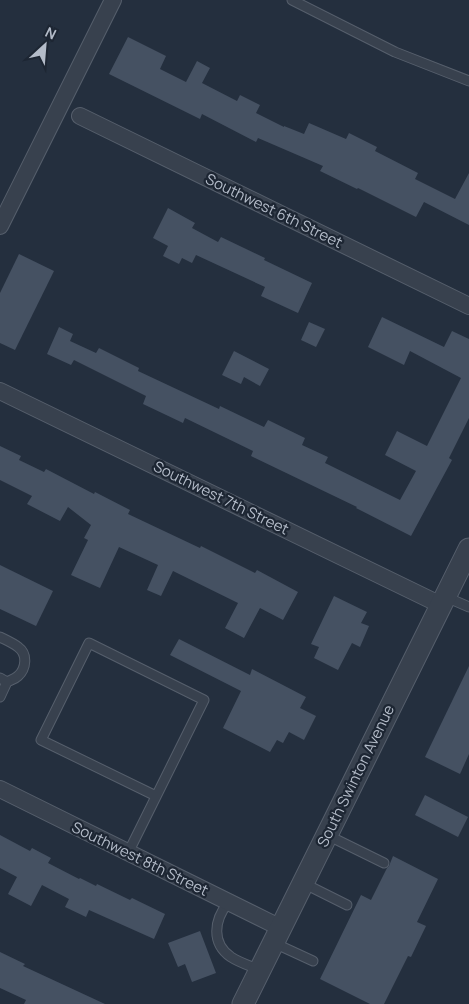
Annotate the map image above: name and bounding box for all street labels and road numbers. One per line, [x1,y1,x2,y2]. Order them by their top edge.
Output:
street label: Southwest 6th Street [202,168,346,253]
street label: Southwest 7th Street [150,456,292,539]
street label: South Swinton Avenue [312,701,399,850]
street label: Southwest 8th Street [68,816,212,901]

